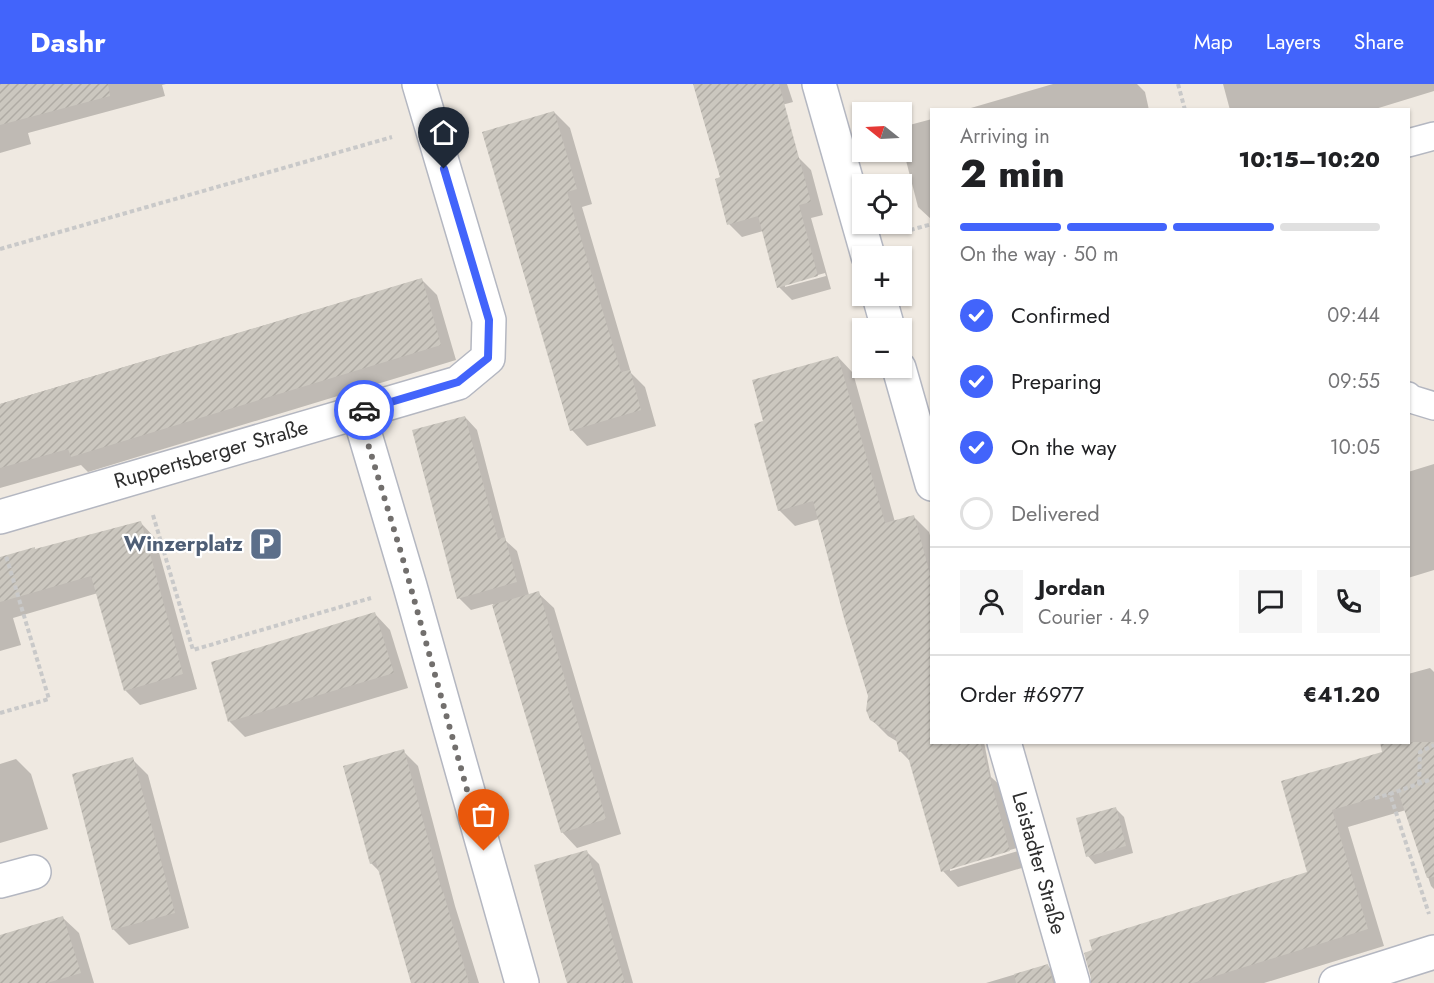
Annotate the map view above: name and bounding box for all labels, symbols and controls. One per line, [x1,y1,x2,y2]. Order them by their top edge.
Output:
text: Dashr [30,22,106,63]
text: Map [1194,27,1233,57]
text: Layers [1266,27,1321,57]
text: Share [1354,27,1404,57]
north arrow [852,102,912,162]
map controls [852,102,912,378]
pin [418,107,469,169]
icon: home [427,116,460,149]
text: Arriving in [960,122,1050,151]
text: 10:15–10:20 [1239,143,1380,175]
text: 2 min [960,145,1065,202]
button: locate [852,174,912,234]
text: On the way · 50 m [960,240,1119,269]
button: + [852,246,912,306]
icon: check [960,299,993,332]
text: Confirmed [1011,299,1110,331]
text: 09:44 [1327,301,1380,330]
button: − [852,318,912,378]
icon: check [960,365,993,398]
text: Preparing [1011,365,1102,397]
text: 09:55 [1328,367,1380,396]
courier [334,380,394,440]
icon: car [348,394,381,427]
street label: Ruppertsberger Straße [110,412,312,496]
icon: check [960,431,993,464]
text: On the way [1011,431,1116,463]
text: 10:05 [1330,433,1380,462]
text: Delivered [1011,497,1100,529]
parking icon: Winzerplatz [248,526,284,562]
place label: Winzerplatz [124,529,243,559]
button: person [960,570,1023,633]
button: chat [1239,570,1302,633]
button: phone [1317,570,1380,633]
text: Jordan [1038,571,1105,603]
text: Courier · 4.9 [1038,603,1150,632]
text: Order #6977 [960,678,1084,710]
text: €41.20 [1303,678,1380,710]
street label: Leistadter Straße [1004,788,1074,938]
pin [458,789,509,851]
icon: bag [467,798,500,831]

